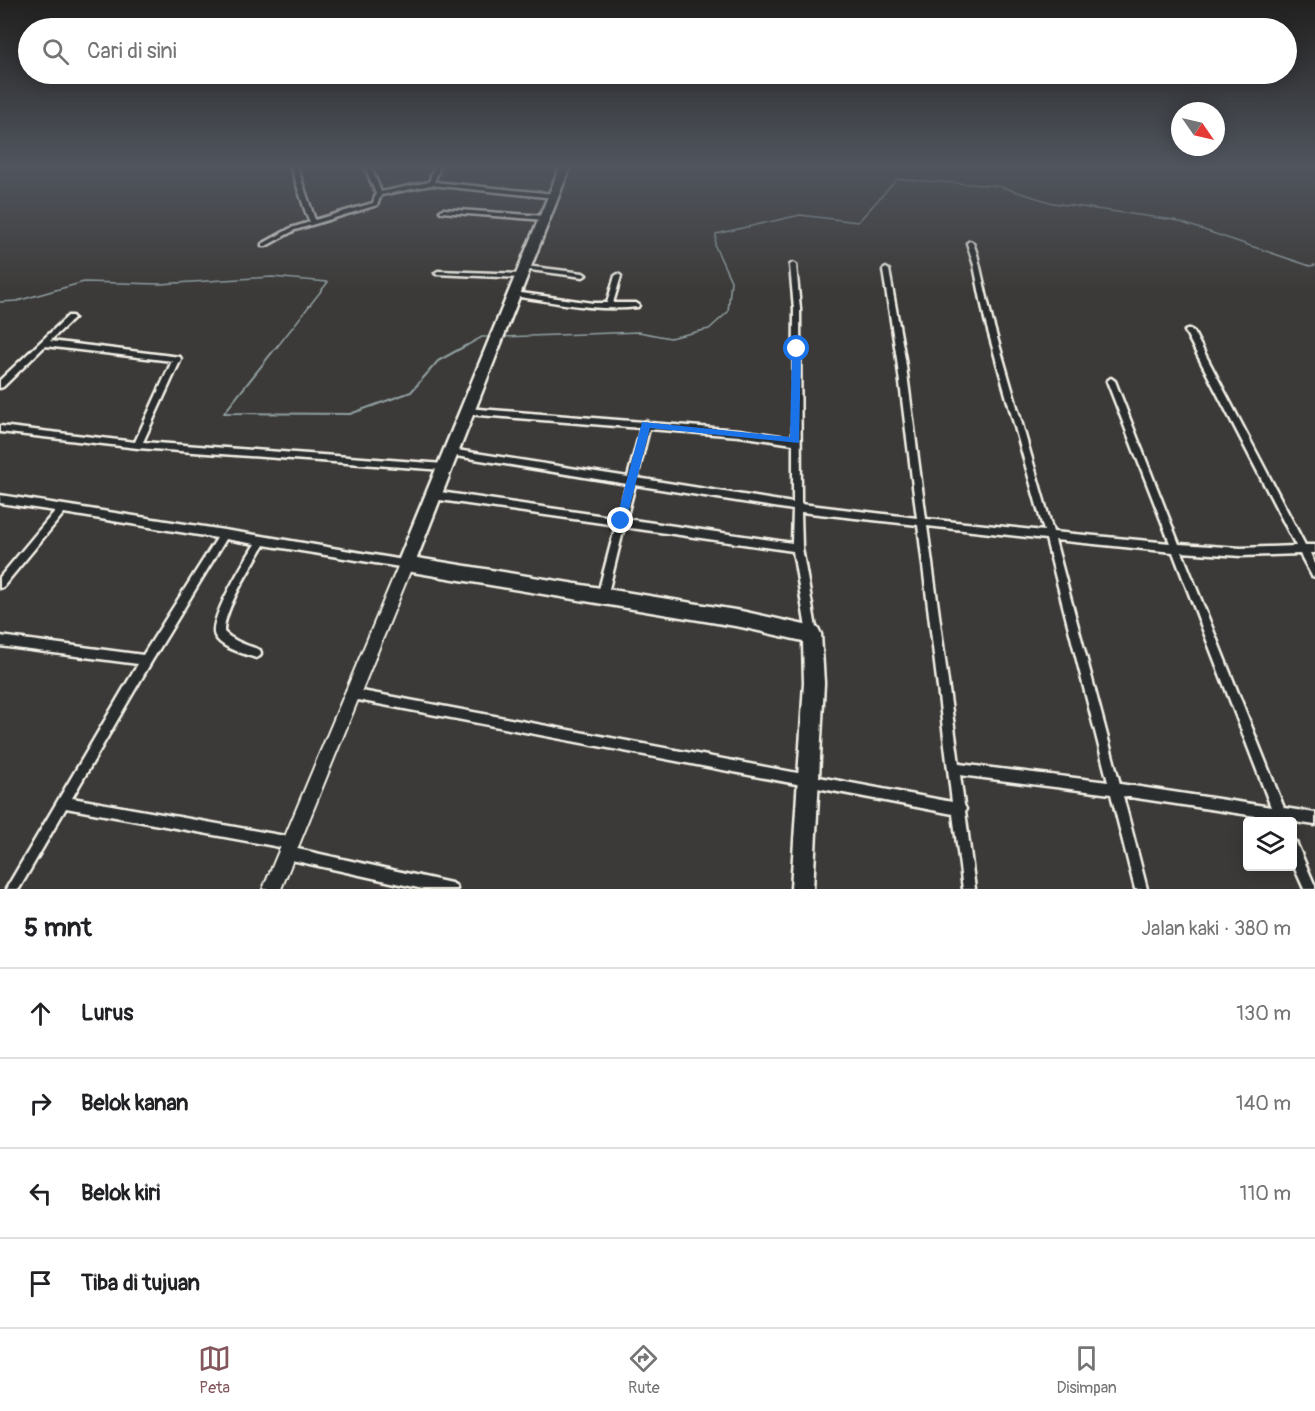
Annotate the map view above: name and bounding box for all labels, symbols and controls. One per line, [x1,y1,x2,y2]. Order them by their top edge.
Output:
search box [18,18,1297,84]
icon: search [39,35,72,68]
text: Cari di sini [87,37,177,65]
north arrow [1171,102,1225,156]
route start [783,335,809,361]
route end [607,507,633,533]
map controls [1243,817,1297,871]
button: layers [1243,817,1297,871]
text: 5 mnt [24,912,92,944]
text: Jalan kaki · 380 m [1141,916,1291,941]
icon: ahead [24,997,57,1030]
text: Lurus [81,999,133,1027]
text: 130 m [1236,1001,1291,1026]
icon: right [24,1087,57,1120]
text: Belok kanan [81,1089,189,1117]
text: 140 m [1236,1091,1291,1116]
icon: left [24,1177,57,1210]
text: Belok kiri [81,1179,160,1207]
text: 110 m [1240,1181,1291,1206]
icon: arrive [24,1267,57,1300]
text: Tiba di tujuan [81,1269,200,1297]
tab: Peta [198,1342,231,1398]
tab: Rute [627,1342,660,1398]
tab: Disimpan [1057,1342,1117,1398]

